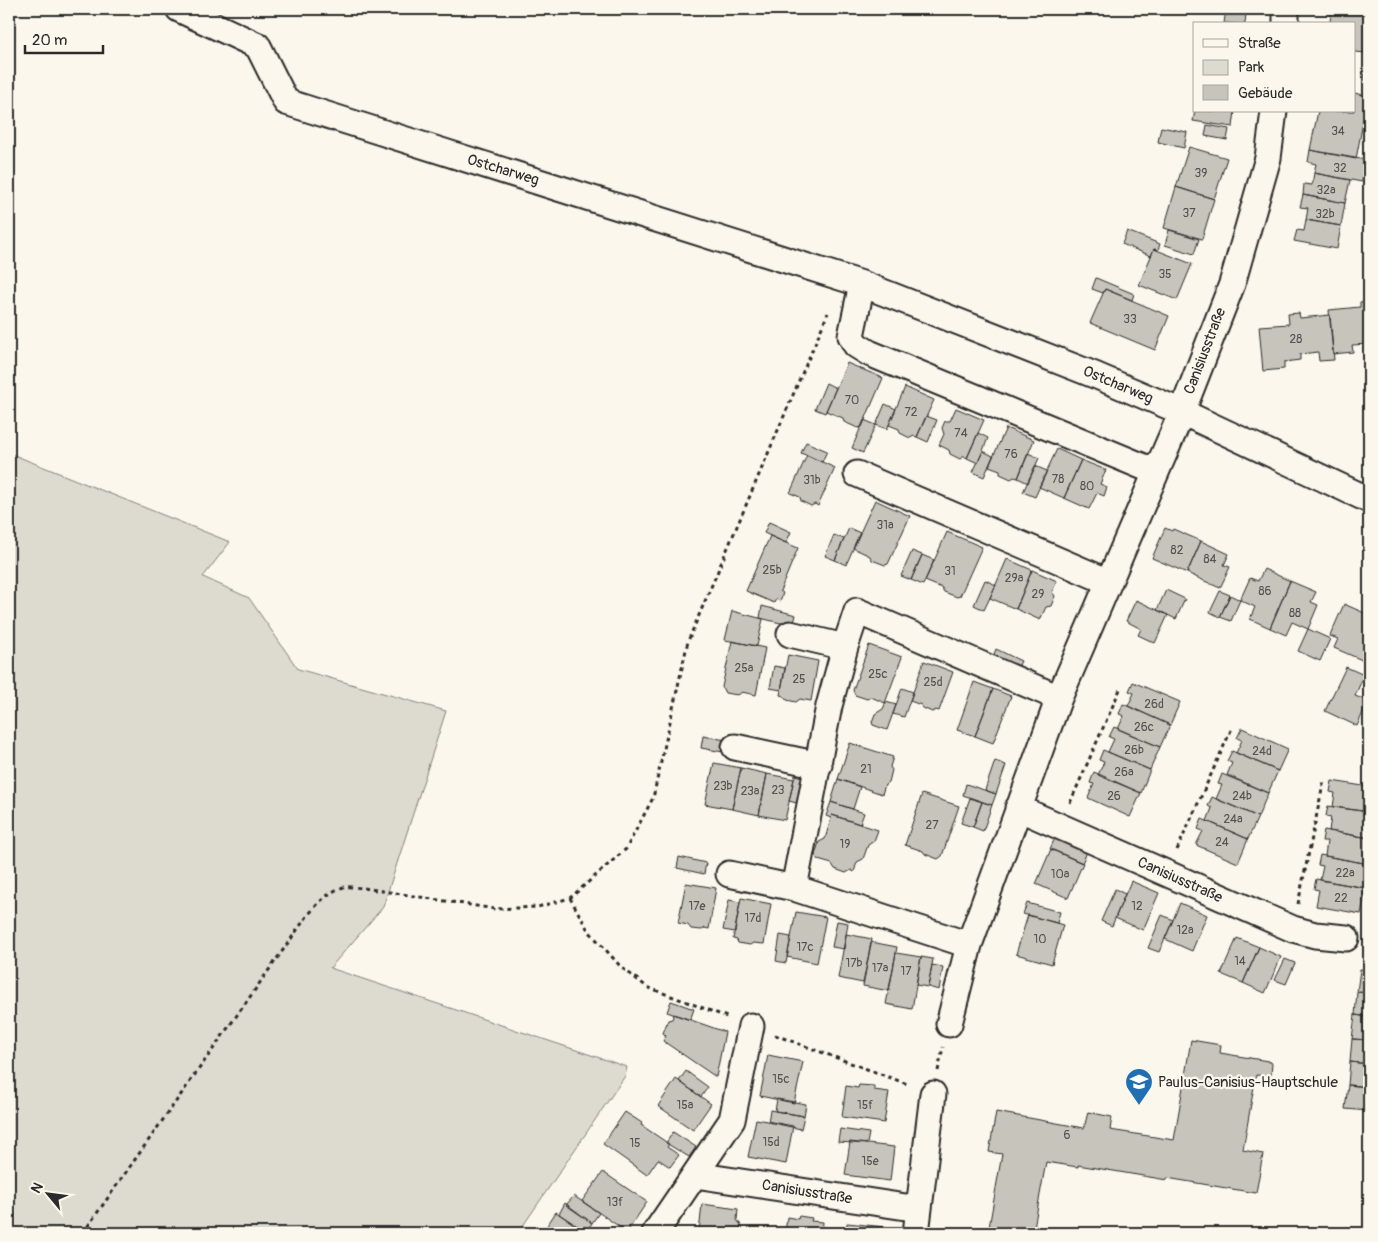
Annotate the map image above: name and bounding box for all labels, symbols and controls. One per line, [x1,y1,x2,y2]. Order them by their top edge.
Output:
scale bar [25,22,102,54]
legend [1193,22,1356,112]
text: 20 m [32,31,67,50]
text: Straße [1238,34,1281,53]
text: Park [1238,58,1265,77]
text: Gebäude [1238,84,1293,103]
house number: 34 [1331,124,1345,139]
street label: Ostcharweg [465,150,541,190]
house number: 32 [1333,161,1347,176]
house number: 39 [1195,166,1207,181]
house number: 32a [1317,183,1336,198]
house number: 37 [1182,206,1196,221]
house number: 32b [1315,207,1335,222]
house number: 35 [1158,267,1172,282]
street label: Canisiusstraße [1180,304,1230,397]
house number: 33 [1123,312,1137,327]
house number: 28 [1290,332,1302,347]
street label: Ostcharweg [1080,362,1156,408]
house number: 70 [845,393,859,408]
house number: 72 [904,405,918,420]
house number: 74 [954,426,968,441]
house number: 76 [1004,447,1018,462]
house number: 78 [1052,472,1064,487]
house number: 31b [803,473,821,488]
house number: 80 [1080,479,1094,494]
house number: 31a [877,518,894,533]
house number: 82 [1171,543,1184,558]
house number: 84 [1203,552,1217,567]
house number: 25b [762,563,782,578]
house number: 31 [944,564,956,579]
house number: 29a [1005,571,1024,586]
house number: 86 [1258,584,1272,599]
house number: 29 [1032,587,1044,602]
house number: 88 [1289,606,1301,621]
house number: 25a [735,661,754,676]
house number: 25c [868,667,888,682]
house number: 25 [792,672,806,687]
house number: 25d [923,675,943,690]
house number: 26d [1144,697,1164,712]
house number: 26c [1134,720,1154,735]
house number: 26b [1124,743,1144,758]
house number: 24d [1252,744,1272,759]
house number: 21 [860,762,872,777]
house number: 26a [1114,765,1134,780]
house number: 23b [714,779,733,794]
house number: 23 [771,783,785,798]
house number: 23a [741,784,760,799]
house number: 26 [1107,789,1121,804]
house number: 24b [1232,789,1252,804]
house number: 24a [1223,812,1243,827]
house number: 27 [925,818,939,833]
house number: 24 [1215,835,1229,850]
house number: 19 [840,837,850,852]
street label: Canisiusstraße [1134,853,1226,907]
house number: 22a [1336,866,1355,881]
house number: 10a [1051,867,1070,882]
house number: 22 [1334,891,1348,906]
house number: 17e [689,899,706,914]
house number: 12 [1131,899,1143,914]
house number: 17d [745,911,762,926]
house number: 12a [1177,923,1194,938]
house number: 10 [1034,932,1046,947]
house number: 17c [796,940,814,955]
house number: 14 [1234,954,1246,969]
house number: 17b [846,956,863,971]
house number: 17a [872,961,889,976]
house number: 17 [900,964,912,979]
school or university icon: Paulus-Canisius-Hauptschule [1124,1067,1154,1106]
house number: 15c [772,1072,790,1087]
place label: Paulus-Canisius-Hauptschule [1158,1073,1338,1092]
house number: 15a [677,1098,694,1113]
house number: 15f [857,1098,873,1113]
house number: 6 [1064,1128,1071,1143]
house number: 15d [762,1135,780,1150]
house number: 15 [629,1136,641,1151]
house number: 15e [861,1154,879,1169]
north arrow [22,1170,72,1220]
street label: Canisiusstraße [760,1175,854,1209]
text: N [27,1180,47,1196]
house number: 13f [607,1195,623,1210]

